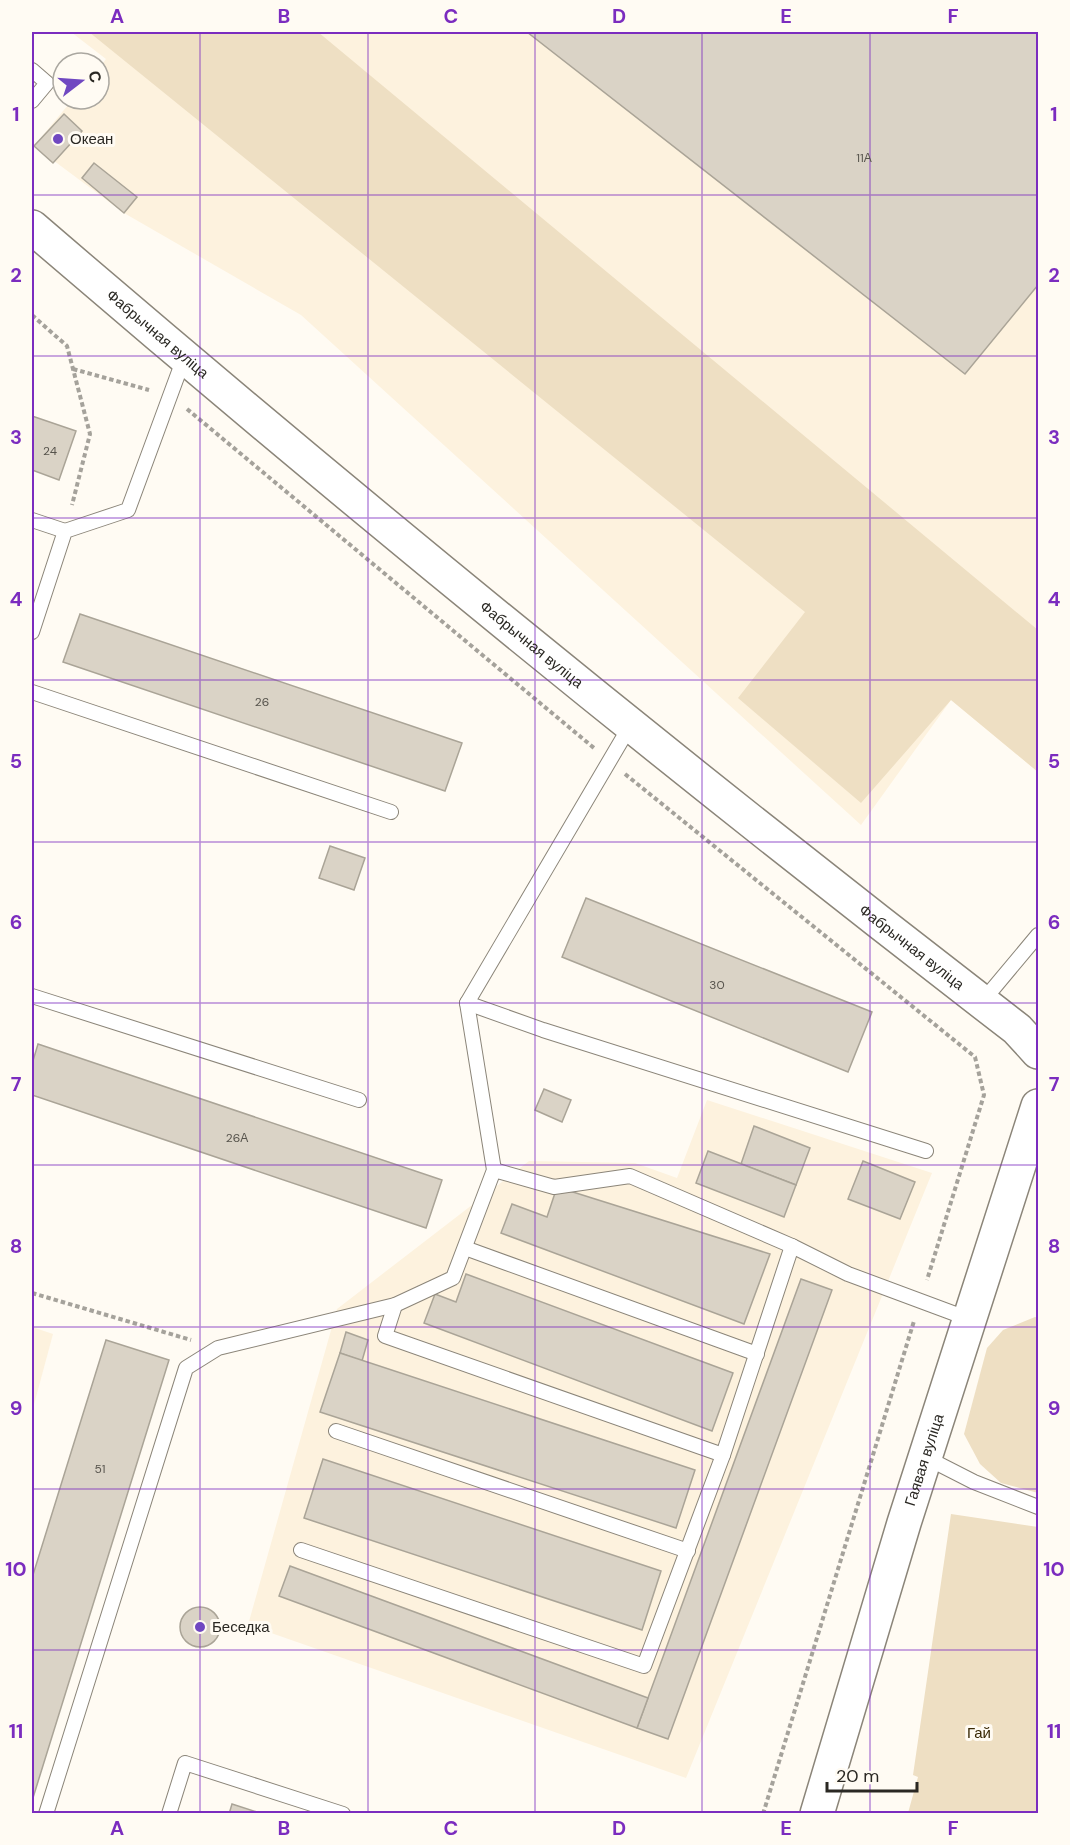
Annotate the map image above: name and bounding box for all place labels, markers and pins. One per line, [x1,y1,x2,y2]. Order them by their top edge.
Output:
place label: Океан [70,129,113,149]
marker: Океан [51,132,65,146]
place label: Беседка [212,1617,270,1637]
marker: Беседка [193,1620,207,1634]

